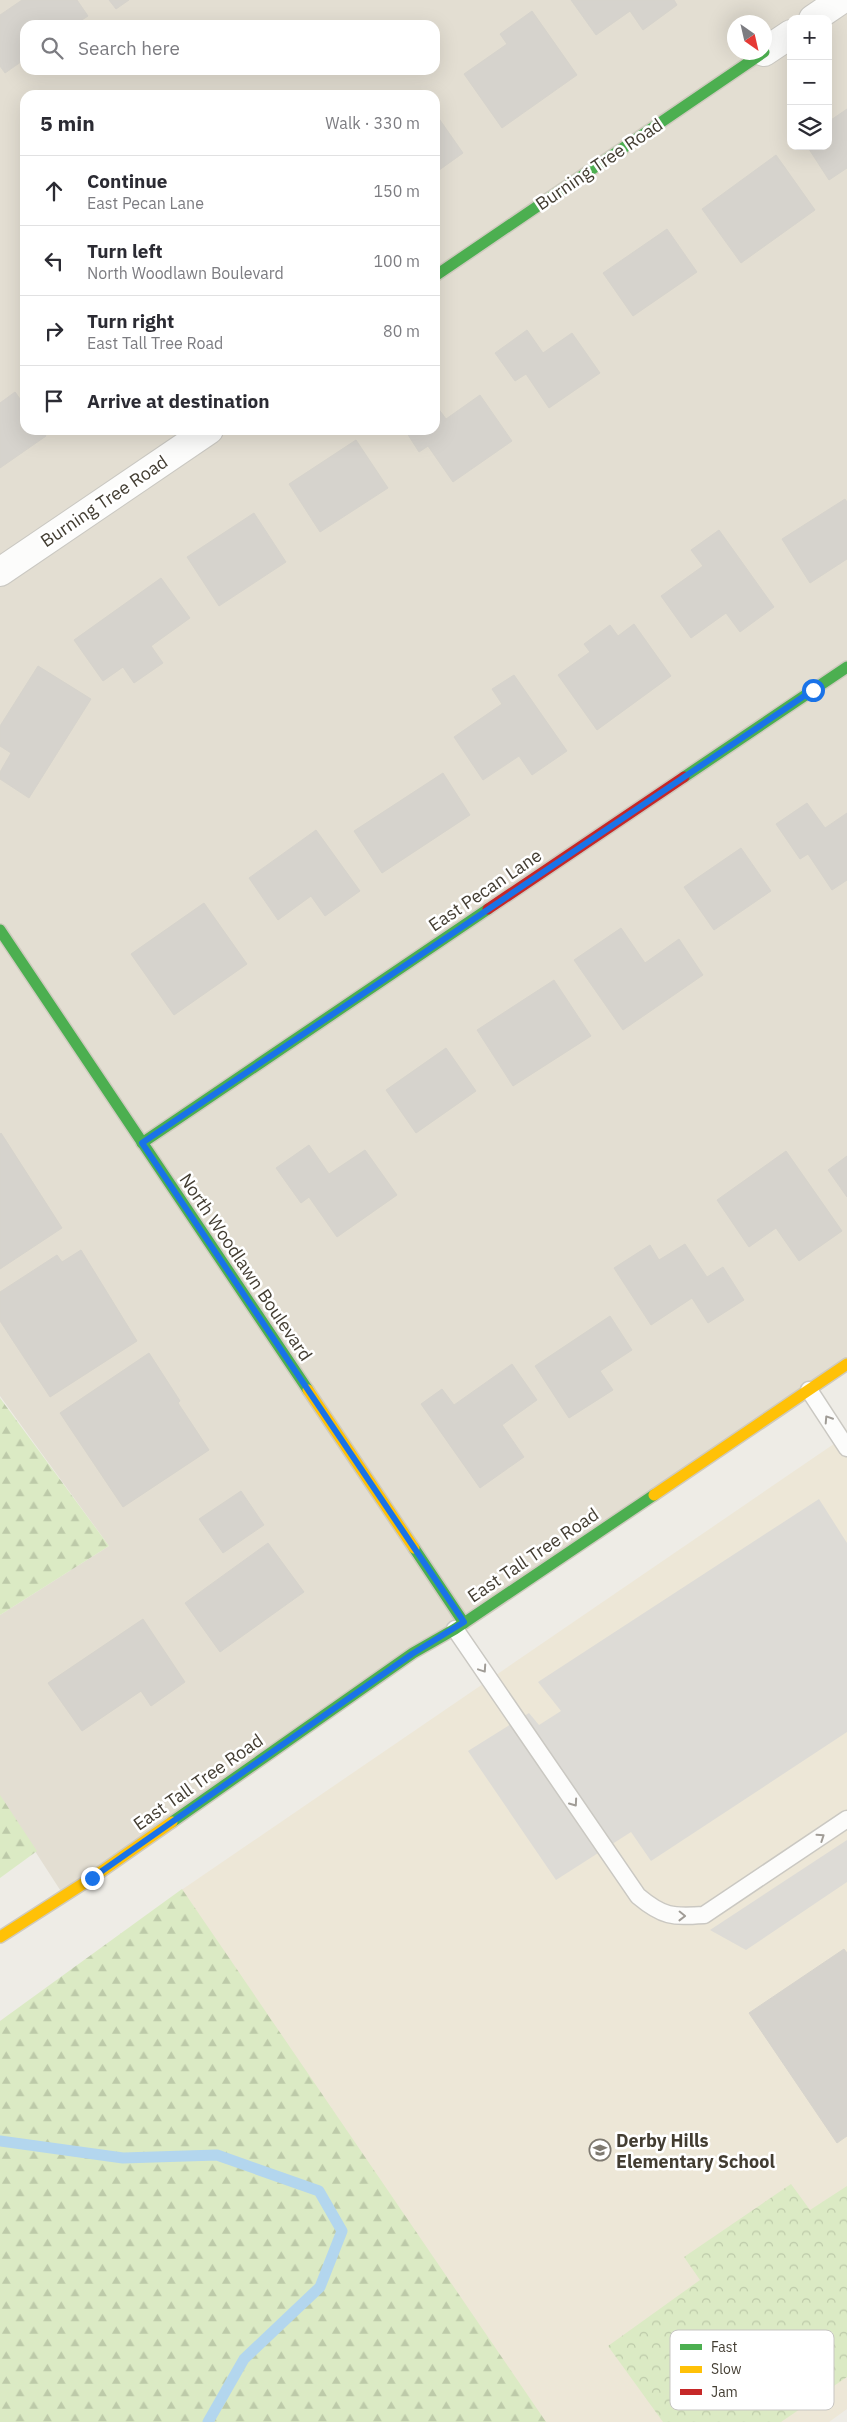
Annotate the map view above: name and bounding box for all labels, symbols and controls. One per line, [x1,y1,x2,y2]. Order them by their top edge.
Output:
north arrow [727,15,772,60]
map controls [787,15,832,150]
button: + [787,15,832,60]
search box [20,20,440,75]
icon: search [38,34,66,62]
text: Search here [78,36,180,60]
button: − [787,60,832,105]
button: layers [787,105,832,150]
text: 5 min [40,109,95,137]
text: Walk · 330 m [325,113,420,133]
street label: Burning Tree Road [531,113,667,215]
text: Continue [87,169,167,193]
icon: ahead [40,177,68,205]
text: 150 m [373,181,420,201]
text: East Pecan Lane [87,193,204,213]
text: Turn left [87,239,163,263]
icon: left [40,247,68,275]
text: 100 m [373,251,420,271]
text: North Woodlawn Boulevard [87,263,284,283]
text: Turn right [87,309,174,333]
icon: right [40,317,68,345]
text: 80 m [383,321,420,341]
text: East Tall Tree Road [87,333,223,353]
icon: arrive [40,387,68,415]
text: Arrive at destination [87,389,270,413]
street label: Burning Tree Road [36,450,172,552]
route start [802,679,825,702]
street label: East Pecan Lane [424,844,546,936]
street label: North Woodlawn Boulevard [175,1169,317,1365]
one-way arrow [825,1415,834,1425]
street label: East Tall Tree Road [463,1503,603,1607]
one-way arrow [477,1663,486,1672]
street label: East Tall Tree Road [129,1729,267,1835]
one-way arrow [568,1797,577,1807]
one-way arrow [815,1834,824,1843]
route end [81,1867,104,1890]
one-way arrow [678,1910,686,1921]
place label: Derby Hills Elementary School [616,2129,775,2173]
school or university icon: Derby Hills Elementary School [588,2138,612,2162]
legend [670,2330,834,2410]
text: Fast [711,2338,737,2356]
text: Slow [711,2360,742,2378]
text: Jam [711,2383,738,2401]

